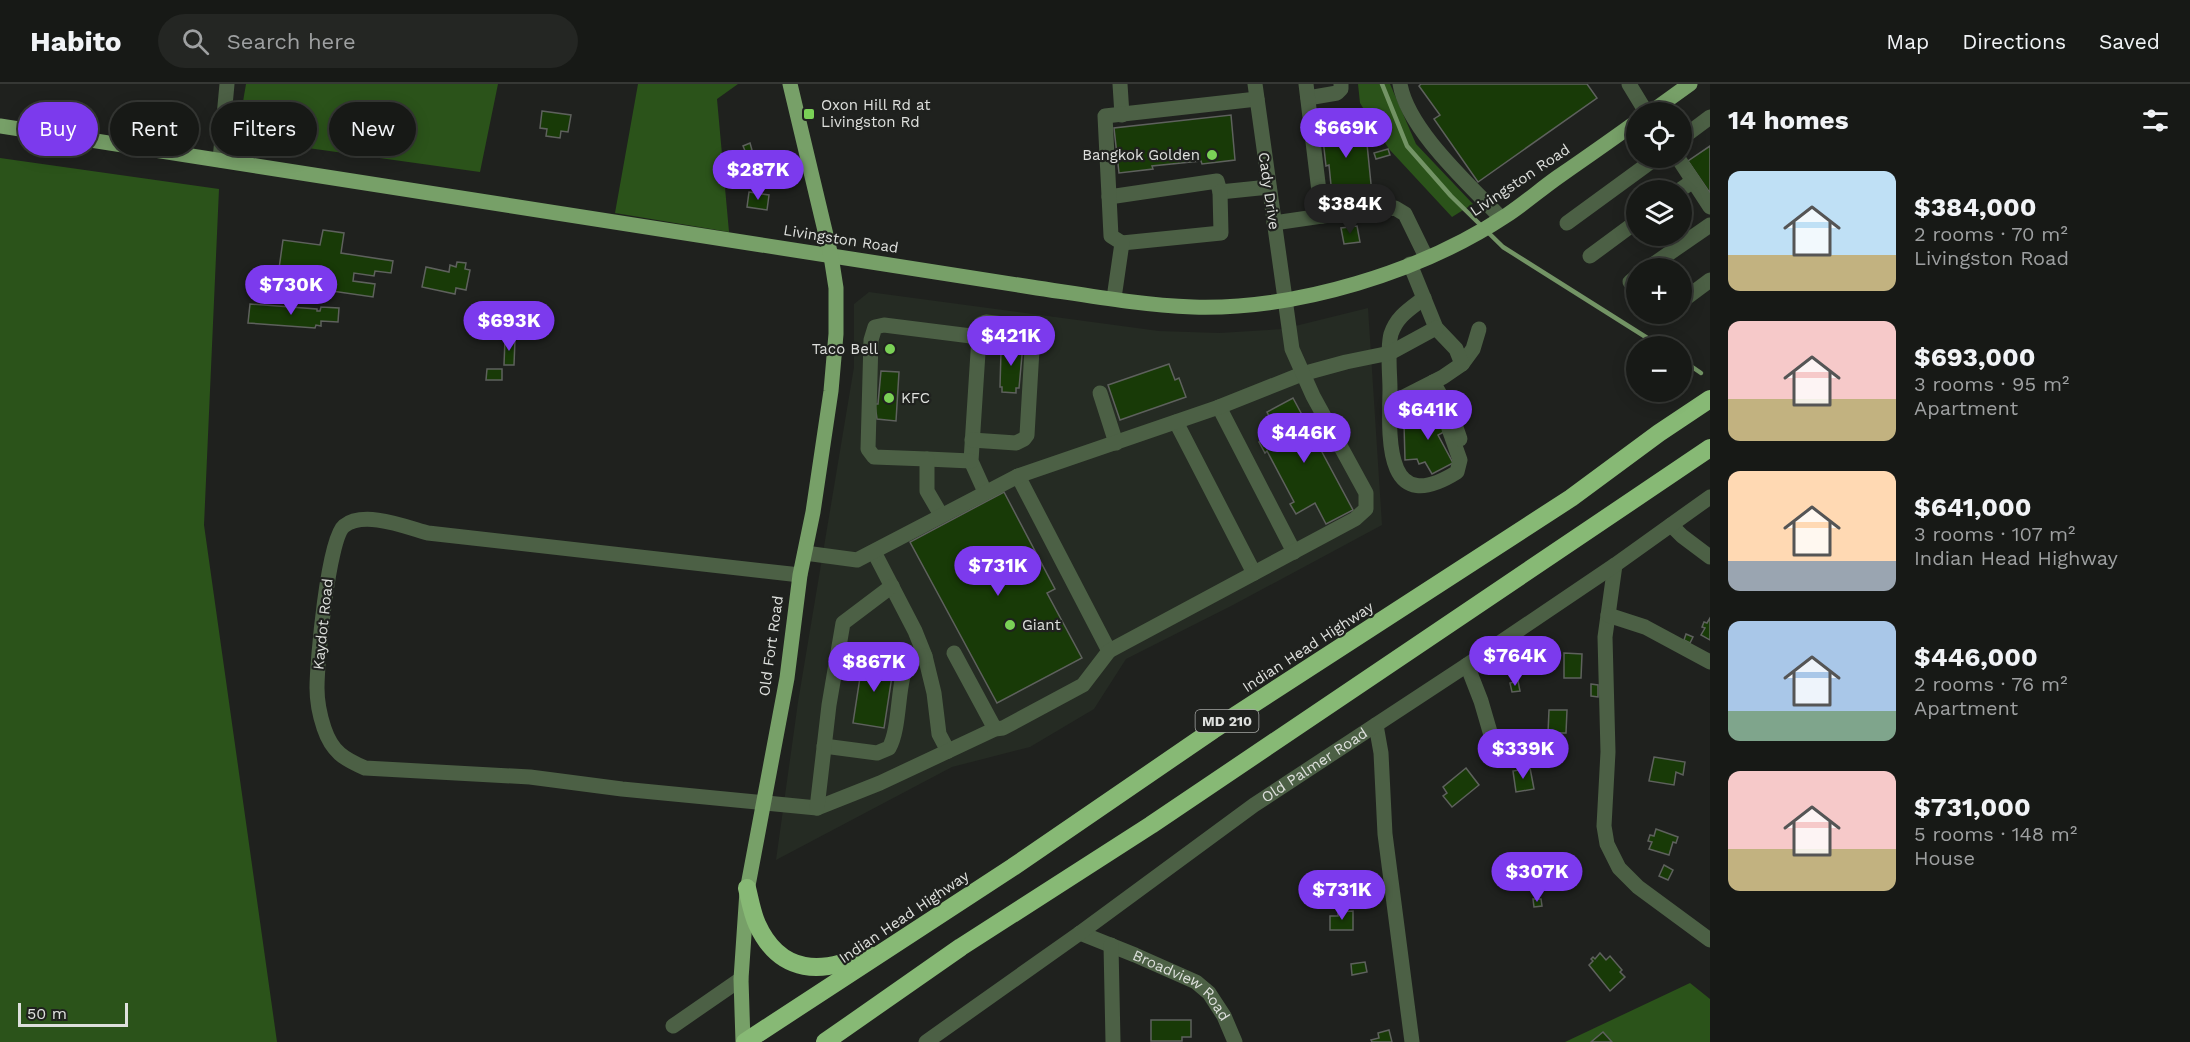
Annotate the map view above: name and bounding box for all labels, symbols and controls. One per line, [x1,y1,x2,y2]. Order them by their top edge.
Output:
search box [158,14,578,68]
text: Habito [30,25,122,58]
icon: search [179,25,212,58]
text: Search here [227,29,356,54]
text: Map [1886,29,1929,54]
text: Directions [1962,29,2066,54]
text: Saved [2099,29,2160,54]
place label: Oxon Hill Rd at Livingston Rd [821,96,931,131]
chip: Buy [18,102,98,156]
chip: Rent [110,102,199,156]
chip: Filters [211,102,317,156]
chip: New [329,102,416,156]
map controls [1626,102,1692,402]
button: locate [1626,102,1692,168]
icon: filters [2139,104,2172,137]
text: 14 homes [1728,105,1849,135]
marker: Oxon Hill Rd at Livingston Rd [802,107,816,121]
pin: $669K [1304,108,1388,159]
text: $669K [1314,115,1378,139]
street label: Livingston Road [1467,140,1573,220]
place label: Bangkok Golden [1082,146,1200,164]
marker: Bangkok Golden [1205,148,1219,162]
pin: $287K [716,150,800,201]
street label: Cady Drive [1255,151,1283,231]
text: $287K [727,157,789,181]
button: layers [1626,180,1692,246]
pin: $384K [1308,184,1392,235]
text: $384K [1318,191,1382,215]
text: $384,000 [1914,192,2037,222]
icon: home [1776,195,1848,267]
street label: Livingston Road [782,221,900,257]
text: 2 rooms · 70 m² [1914,222,2068,246]
text: Livingston Road [1914,246,2069,270]
button: + [1626,258,1692,324]
pin: $730K [249,265,333,316]
text: $730K [259,272,323,296]
pin: $693K [467,301,551,352]
text: $693K [477,308,541,332]
pin: $421K [969,316,1053,367]
text: $421K [981,323,1041,347]
button: − [1626,336,1692,402]
place label: Taco Bell [812,340,878,358]
marker: Taco Bell [883,342,897,356]
text: $693,000 [1914,342,2035,372]
icon: home [1776,345,1848,417]
text: 3 rooms · 95 m² [1914,372,2069,396]
place label: KFC [901,389,930,407]
pin: $641K [1386,390,1470,441]
marker: KFC [882,391,896,405]
text: Apartment [1914,396,2018,420]
text: $641K [1398,397,1458,421]
pin: $446K [1262,413,1346,464]
text: $446K [1272,420,1336,444]
text: $641,000 [1914,492,2032,522]
icon: home [1776,495,1848,567]
text: 3 rooms · 107 m² [1914,522,2075,546]
pin: $731K [956,546,1040,597]
text: Indian Head Highway [1914,546,2118,570]
text: $731K [968,553,1028,577]
street label: Kaydot Road [309,577,337,671]
street label: Old Fort Road [755,595,787,697]
street label: Indian Head Highway [1239,598,1377,696]
place label: Giant [1022,616,1062,634]
marker: Giant [1003,618,1017,632]
pin: $764K [1473,636,1557,687]
pin: $867K [832,642,916,693]
text: $446,000 [1914,642,2038,672]
text: $764K [1483,643,1547,667]
icon: home [1776,645,1848,717]
text: $867K [842,649,906,673]
text: 2 rooms · 76 m² [1914,672,2067,696]
text: Apartment [1914,696,2018,720]
road number: MD 210 [1196,710,1258,732]
street label: Old Palmer Road [1258,724,1371,807]
pin: $339K [1481,729,1565,780]
text: $339K [1492,736,1554,760]
text: $731,000 [1914,792,2031,822]
icon: home [1776,795,1848,867]
text: 5 rooms · 148 m² [1914,822,2077,846]
text: House [1914,846,1975,870]
pin: $307K [1495,852,1579,903]
text: $307K [1505,859,1569,883]
street label: Indian Head Highway [836,867,973,967]
pin: $731K [1300,870,1384,921]
text: $731K [1312,877,1372,901]
street label: Broadview Road [1130,946,1234,1024]
scale bar [18,1000,128,1028]
text: 50 m [27,1004,67,1023]

